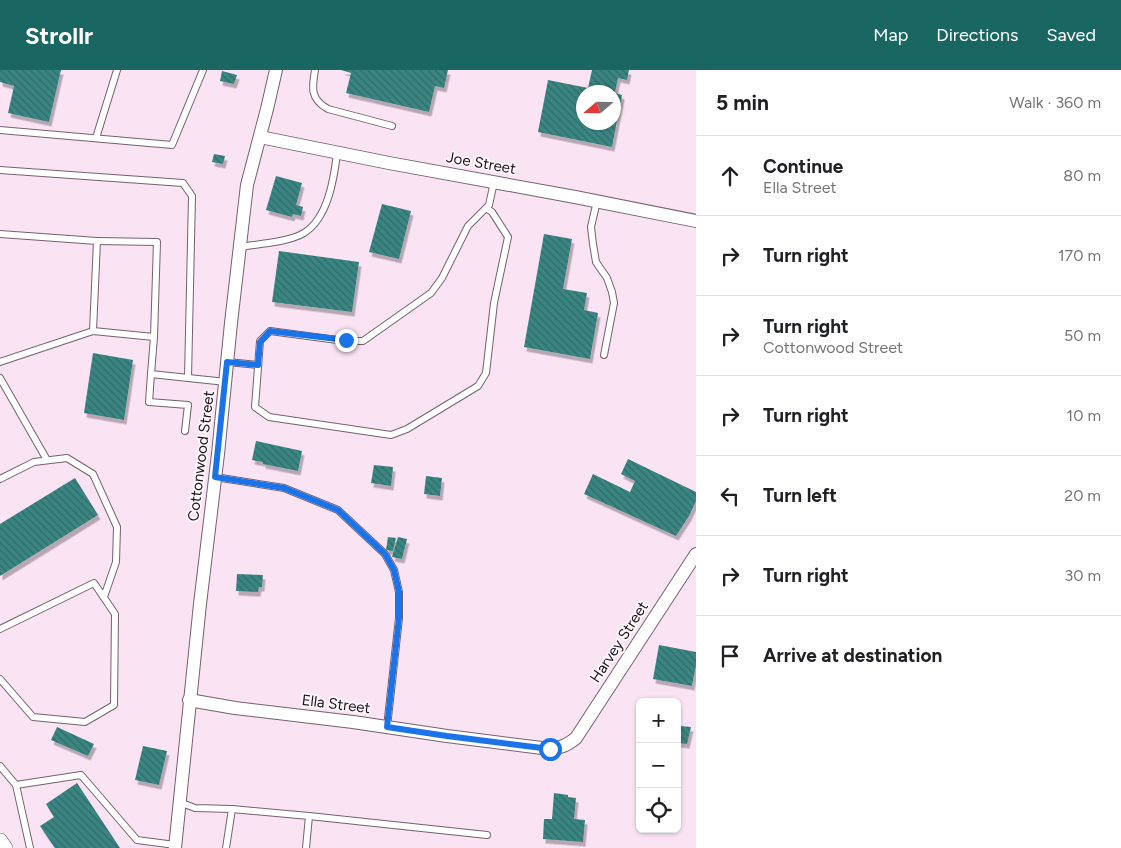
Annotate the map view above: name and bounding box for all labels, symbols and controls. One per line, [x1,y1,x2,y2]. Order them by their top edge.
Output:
text: Strollr [25,21,93,50]
text: Map [873,24,908,46]
text: Directions [936,24,1018,46]
text: Saved [1046,24,1096,46]
north arrow [576,85,621,130]
text: 5 min [716,90,769,115]
text: Walk · 360 m [1009,93,1101,112]
street label: Joe Street [445,148,518,178]
text: Continue [763,155,843,178]
icon: ahead [716,162,744,190]
text: 80 m [1063,166,1101,185]
text: Ella Street [763,178,836,197]
icon: right [716,242,744,270]
text: Turn right [763,244,849,267]
text: 170 m [1058,246,1101,265]
text: Turn right [763,315,849,338]
icon: right [716,322,744,350]
text: 50 m [1064,326,1101,345]
route end [335,329,358,352]
text: Cottonwood Street [763,338,903,357]
street label: Cottonwood Street [184,389,218,522]
icon: right [716,402,744,430]
text: Turn right [763,404,849,427]
text: 10 m [1067,406,1101,425]
icon: left [716,482,744,510]
text: Turn left [763,484,837,507]
text: 20 m [1064,486,1101,505]
icon: right [716,562,744,590]
text: Turn right [763,564,849,587]
text: 30 m [1064,566,1101,585]
street label: Harvey Street [586,598,652,686]
icon: arrive [716,642,744,670]
text: Arrive at destination [763,644,942,667]
street label: Ella Street [301,691,372,717]
map controls [636,698,681,833]
button: + [636,698,681,743]
route start [539,738,562,761]
button: − [636,743,681,788]
button: locate [636,788,681,833]

